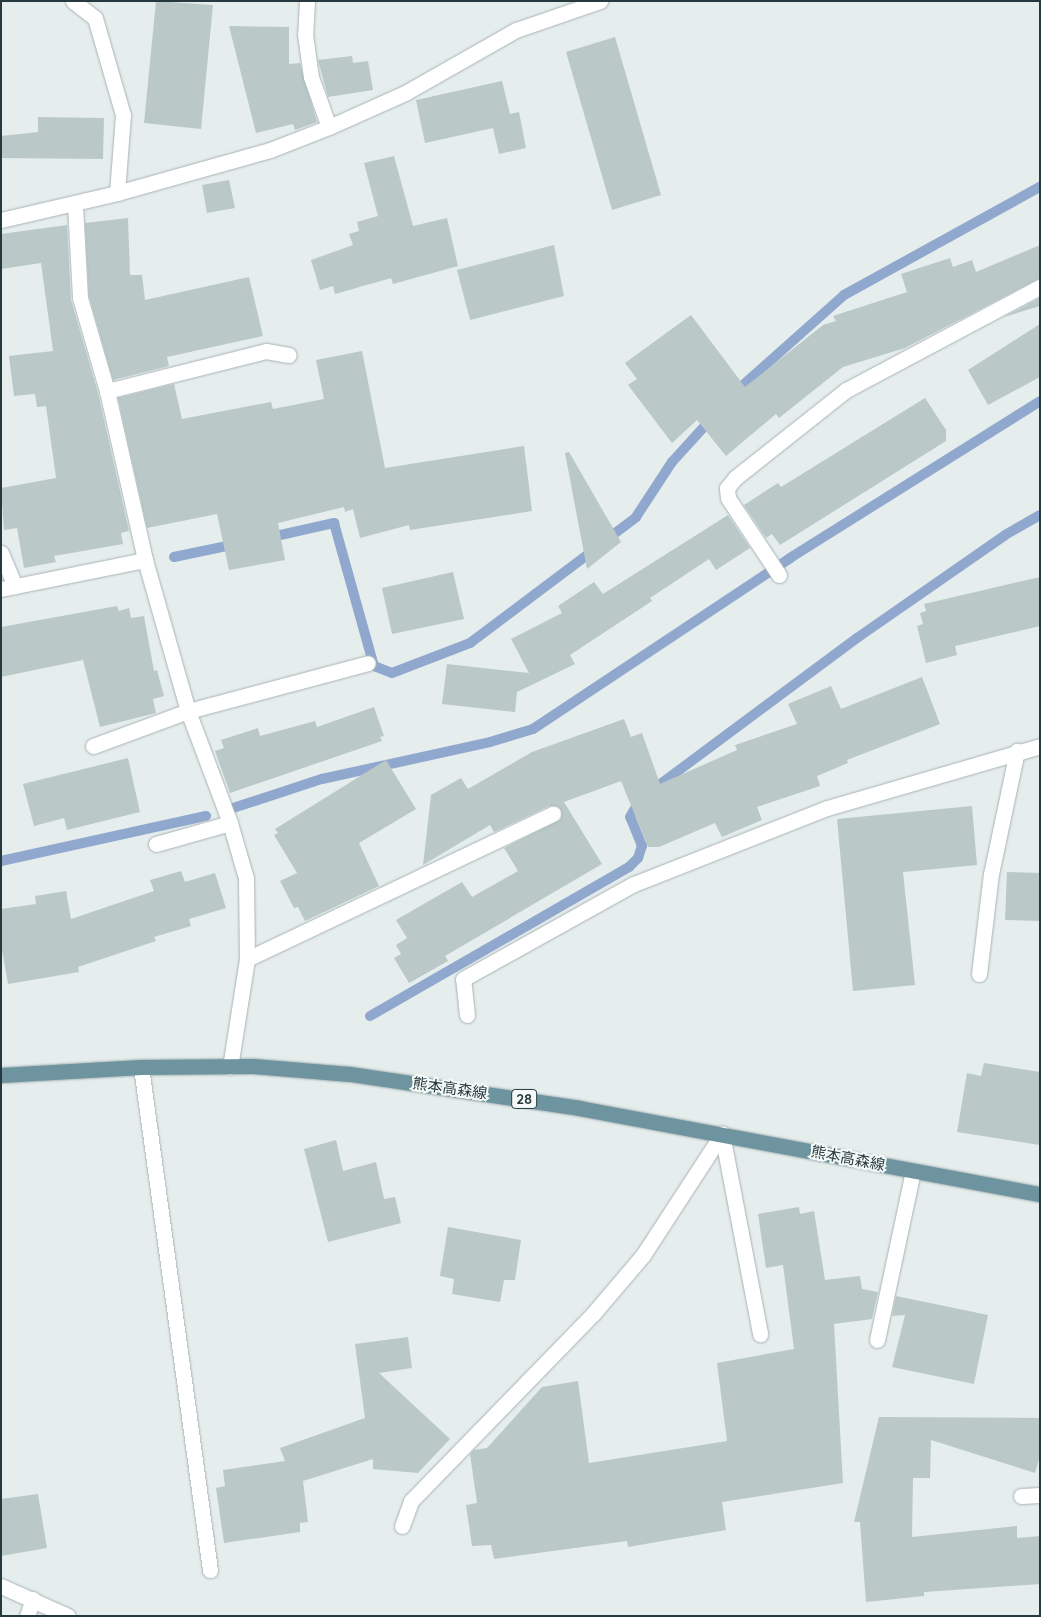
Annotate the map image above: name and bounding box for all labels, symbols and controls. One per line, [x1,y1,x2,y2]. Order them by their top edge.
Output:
street label: 熊本高森線 [412,1074,488,1102]
road number: 28 [510,1088,538,1110]
street label: 熊本高森線 [809,1142,887,1174]

